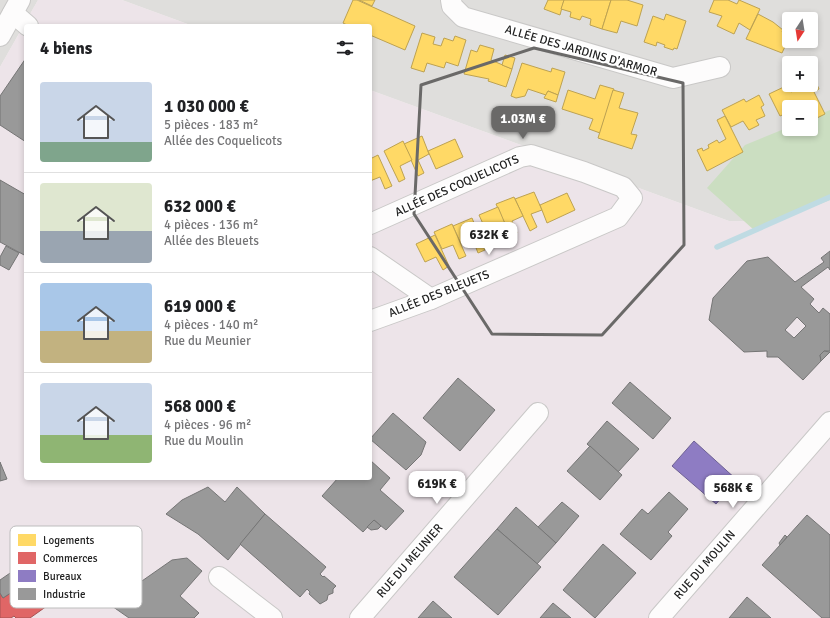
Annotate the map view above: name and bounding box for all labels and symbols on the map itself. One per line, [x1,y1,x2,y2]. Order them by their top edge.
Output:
north arrow [782,12,818,48]
street label: ALLÉE DES JARDINS D'ARMOR [503,22,659,80]
pin: 1.03M € [486,106,560,140]
street label: ALLÉE DES COQUELICOTS [393,152,522,220]
pin: 632K € [456,222,522,256]
street label: ALLÉE DES BLEUETS [386,267,492,321]
pin: 619K € [404,471,470,505]
pin: 568K € [700,475,766,509]
street label: RUE DU MEUNIER [374,521,446,601]
legend [10,526,142,608]
street label: RUE DU MOULIN [671,527,739,603]
text: Logements [43,534,95,547]
text: Commerces [43,552,98,565]
text: Bureaux [43,570,82,583]
text: Industrie [43,588,85,601]

